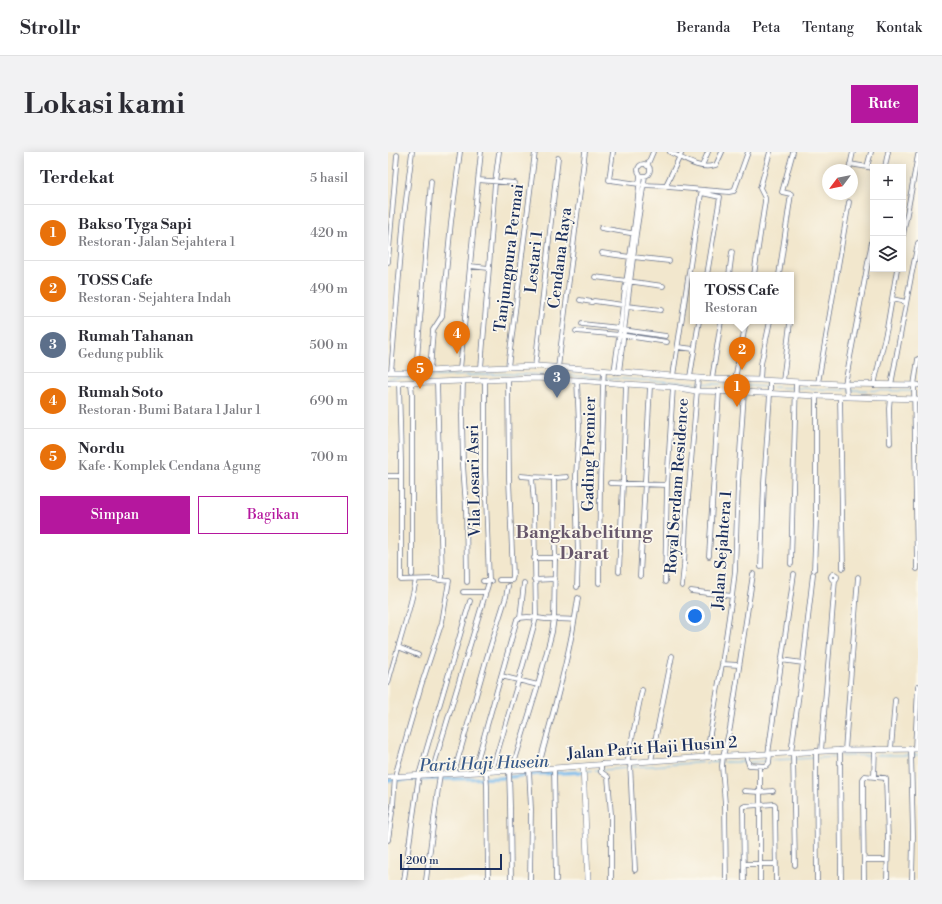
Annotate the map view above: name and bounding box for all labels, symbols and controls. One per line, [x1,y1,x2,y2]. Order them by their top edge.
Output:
text: Strollr [20,16,81,40]
text: Beranda [677,19,730,37]
text: Peta [752,19,780,37]
text: Tentang [802,19,854,37]
text: Kontak [876,19,922,37]
button: Rute [851,85,918,123]
text: Lokasi kami [24,87,185,122]
north arrow [822,164,858,200]
map controls [870,164,906,272]
button: + [870,164,906,200]
text: Terdekat [40,167,114,189]
text: 5 hasil [310,170,348,186]
street label: Tanjungpura Permai [490,183,528,333]
button: − [870,200,906,236]
street label: Cendana Raya [544,205,576,310]
text: Bakso Tyga Sapi [78,215,192,234]
text: 1 [50,225,56,241]
text: 420 m [310,225,348,241]
street label: Lestari 1 [521,230,547,294]
text: Restoran · Jalan Sejahtera 1 [78,234,235,250]
button: layers [870,236,906,272]
text: TOSS Cafe [78,271,153,290]
popup [690,272,794,324]
text: 2 [49,281,57,297]
text: 490 m [310,281,348,297]
text: TOSS Cafe [705,281,779,300]
text: Restoran · Sejahtera Indah [78,290,231,306]
text: Restoran [705,300,757,316]
pin: 4 [444,321,470,354]
text: Rumah Tahanan [78,327,194,346]
text: 3 [49,337,57,353]
text: 500 m [310,337,348,353]
pin: 2 [729,337,755,370]
text: Gedung publik [78,346,163,362]
pin: 5 [407,356,433,389]
pin: 3 [544,365,570,398]
pin: 1 [724,374,750,407]
text: Rumah Soto [78,383,163,402]
text: 4 [49,393,57,409]
text: 690 m [310,393,348,409]
street label: Gading Premier [578,396,600,512]
street label: Royal Serdam Residence [661,397,693,575]
text: Restoran · Bumi Batara 1 Jalur 1 [78,402,261,418]
street label: Vila Losari Asri [463,424,485,539]
text: Nordu [78,439,125,458]
text: 5 [49,449,57,465]
text: 700 m [310,449,348,465]
text: Kafe · Komplek Cendana Agung [78,458,261,474]
street label: Jalan Sejahtera 1 [708,490,736,611]
button: Simpan [40,496,190,534]
button: Bagikan [198,496,348,534]
district label: Bangkabelitung Darat [516,521,653,565]
your location [685,606,705,626]
street label: Jalan Parit Haji Husin 2 [565,732,738,764]
water label: Parit Haji Husein [418,751,550,777]
scale bar [400,852,502,871]
text: 200 m [406,854,439,868]

